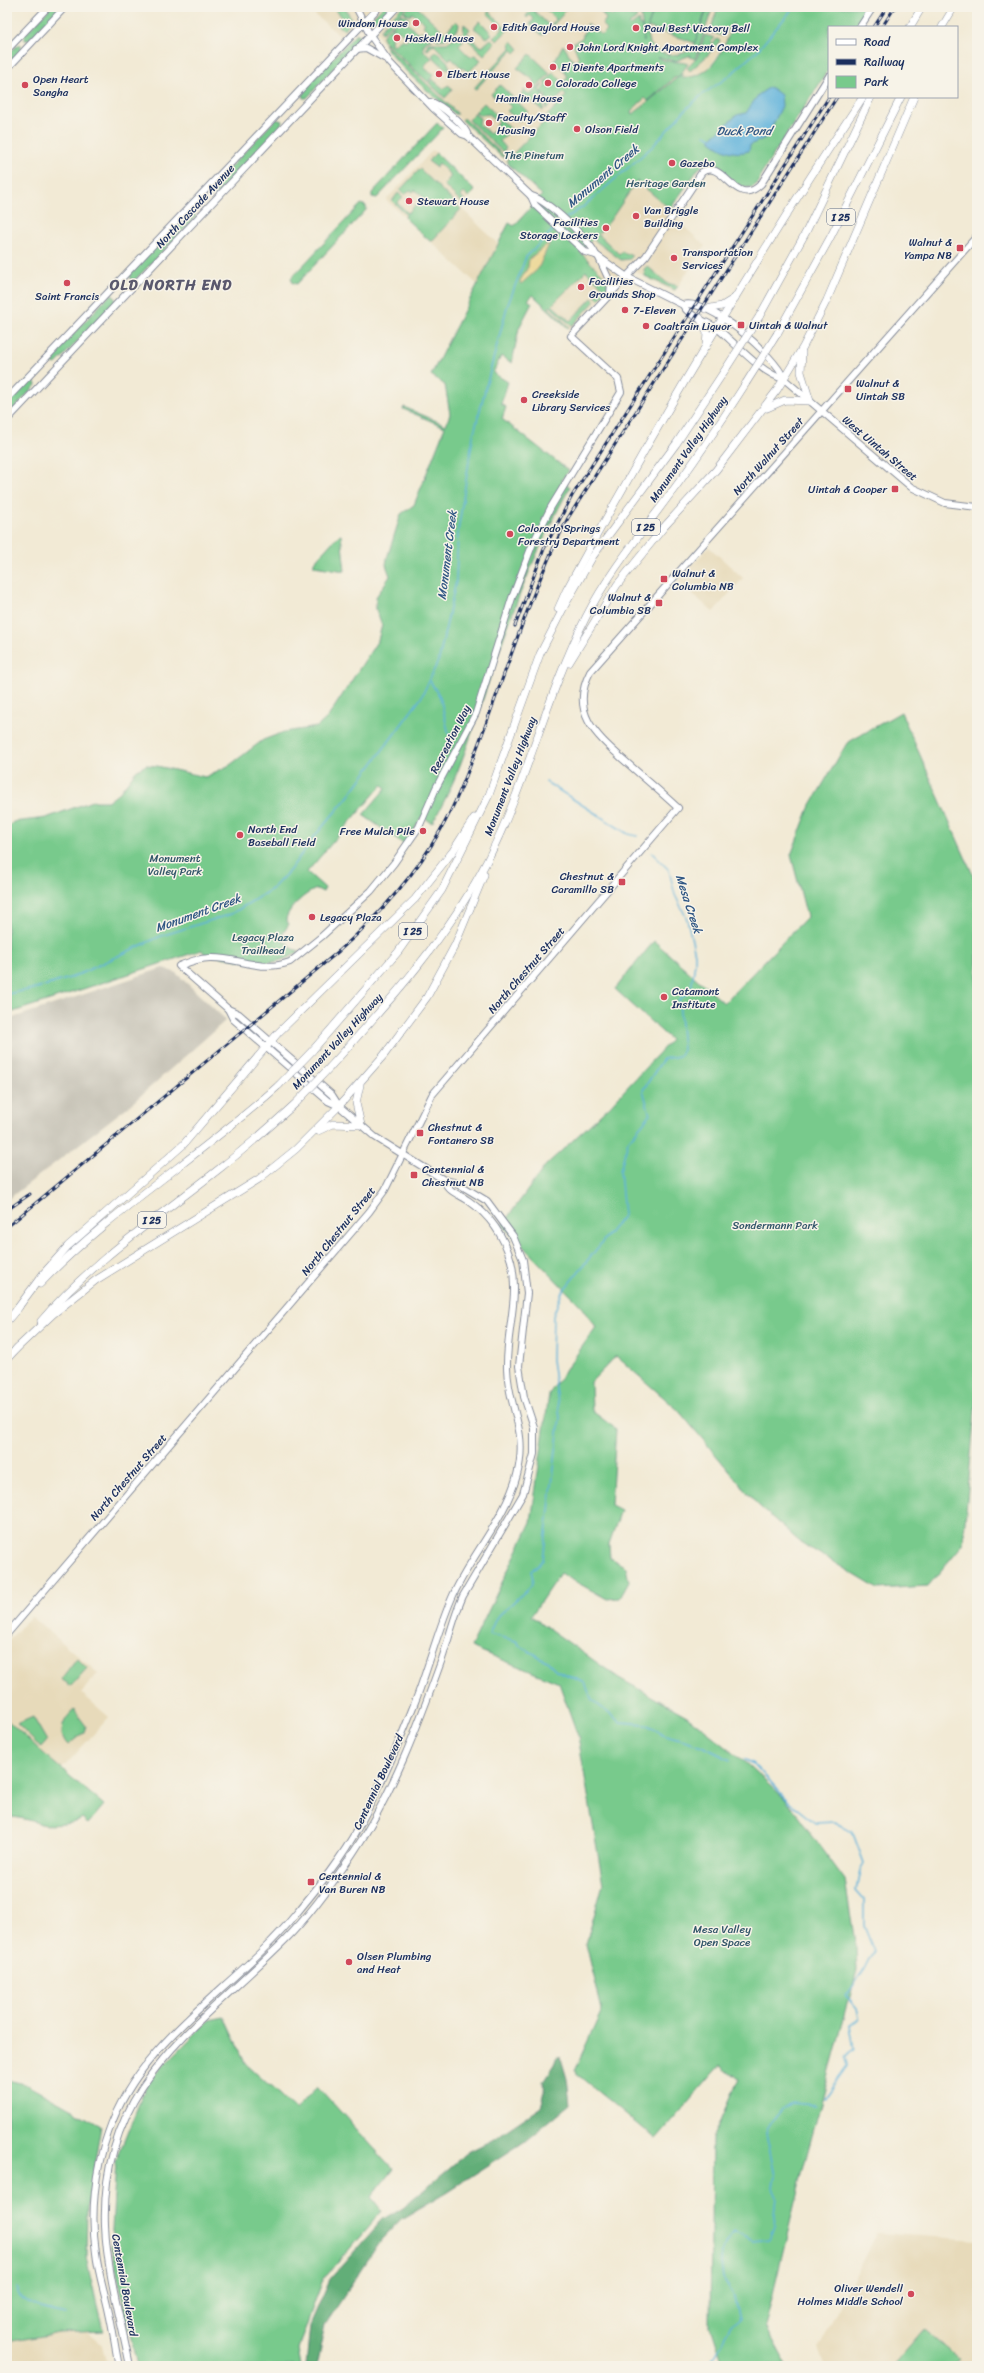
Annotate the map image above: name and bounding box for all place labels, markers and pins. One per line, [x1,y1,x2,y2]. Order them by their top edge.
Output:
place label: Windom House [338,14,408,33]
marker: Windom House [411,18,421,28]
place label: Edith Gaylord House [502,18,601,37]
place label: Paul Best Victory Bell [644,19,751,38]
marker: Edith Gaylord House [489,22,499,32]
marker: Paul Best Victory Bell [631,23,641,33]
place label: Haskell House [405,29,474,48]
marker: Haskell House [392,33,402,43]
place label: John Lord Knight Apartment Complex [577,38,759,57]
marker: John Lord Knight Apartment Complex [565,42,575,52]
place label: El Diente Apartments [561,58,665,77]
marker: El Diente Apartments [548,62,558,72]
place label: Elbert House [447,65,510,84]
marker: Elbert House [434,69,444,79]
place label: Open Heart Sangha [33,70,89,102]
place label: Colorado College [556,74,637,93]
marker: Colorado College [543,78,553,88]
marker: Open Heart Sangha [20,80,30,90]
marker: Hamlin House [524,80,534,90]
place label: Hamlin House [496,89,563,108]
place label: Faculty/Staff Housing [497,108,568,140]
marker: Faculty/Staff Housing [484,118,494,128]
place label: Olson Field [585,120,639,139]
marker: Olson Field [572,124,582,134]
place label: Gazebo [680,154,715,173]
marker: Gazebo [667,158,677,168]
place label: Stewart House [417,192,490,211]
marker: Stewart House [404,196,414,206]
place label: Van Briggle Building [644,201,699,233]
marker: Van Briggle Building [631,211,641,221]
place label: Facilities Storage Lockers [520,213,599,245]
marker: Facilities Storage Lockers [601,223,611,233]
place label: Walnut & Yampa NB [904,233,952,265]
place label: Transportation Services [682,243,753,275]
marker: Walnut & Yampa NB [955,243,965,253]
marker: Transportation Services [669,253,679,263]
place label: Facilities Grounds Shop [589,272,656,304]
marker: Saint Francis [62,278,72,288]
marker: Facilities Grounds Shop [576,282,586,292]
place label: Saint Francis [35,287,100,306]
place label: 7-Eleven [633,301,676,320]
marker: 7-Eleven [620,305,630,315]
place label: Uintah & Walnut [749,316,828,335]
place label: Coaltrain Liquor [654,317,732,336]
marker: Uintah & Walnut [736,320,746,330]
marker: Coaltrain Liquor [641,321,651,331]
place label: Walnut & Uintah SB [856,374,905,406]
marker: Walnut & Uintah SB [843,384,853,394]
place label: Creekside Library Services [532,385,611,417]
marker: Creekside Library Services [519,395,529,405]
place label: Uintah & Cooper [808,480,888,499]
marker: Uintah & Cooper [890,484,900,494]
place label: Colorado Springs Forestry Department [518,519,620,551]
marker: Colorado Springs Forestry Department [505,529,515,539]
place label: Walnut & Columbia NB [672,564,734,596]
marker: Walnut & Columbia NB [659,574,669,584]
place label: Walnut & Columbia SB [590,588,651,620]
marker: Walnut & Columbia SB [654,598,664,608]
place label: North End Baseball Field [248,820,317,852]
place label: Free Mulch Pile [340,822,415,841]
marker: Free Mulch Pile [418,826,428,836]
marker: North End Baseball Field [235,830,245,840]
place label: Chestnut & Caramillo SB [551,867,614,899]
marker: Chestnut & Caramillo SB [617,877,627,887]
place label: Legacy Plaza [320,908,382,927]
marker: Legacy Plaza [307,912,317,922]
place label: Catamont Institute [671,982,720,1014]
marker: Catamont Institute [659,992,669,1002]
place label: Chestnut & Fontanero SB [428,1118,494,1150]
marker: Chestnut & Fontanero SB [415,1128,425,1138]
place label: Centennial & Chestnut NB [422,1160,484,1192]
marker: Centennial & Chestnut NB [409,1170,419,1180]
place label: Centennial & Van Buren NB [319,1867,385,1899]
marker: Centennial & Van Buren NB [306,1877,316,1887]
place label: Olsen Plumbing and Heat [357,1947,432,1979]
marker: Olsen Plumbing and Heat [344,1957,354,1967]
place label: Oliver Wendell Holmes Middle School [797,2279,904,2311]
marker: Oliver Wendell Holmes Middle School [906,2289,916,2299]

